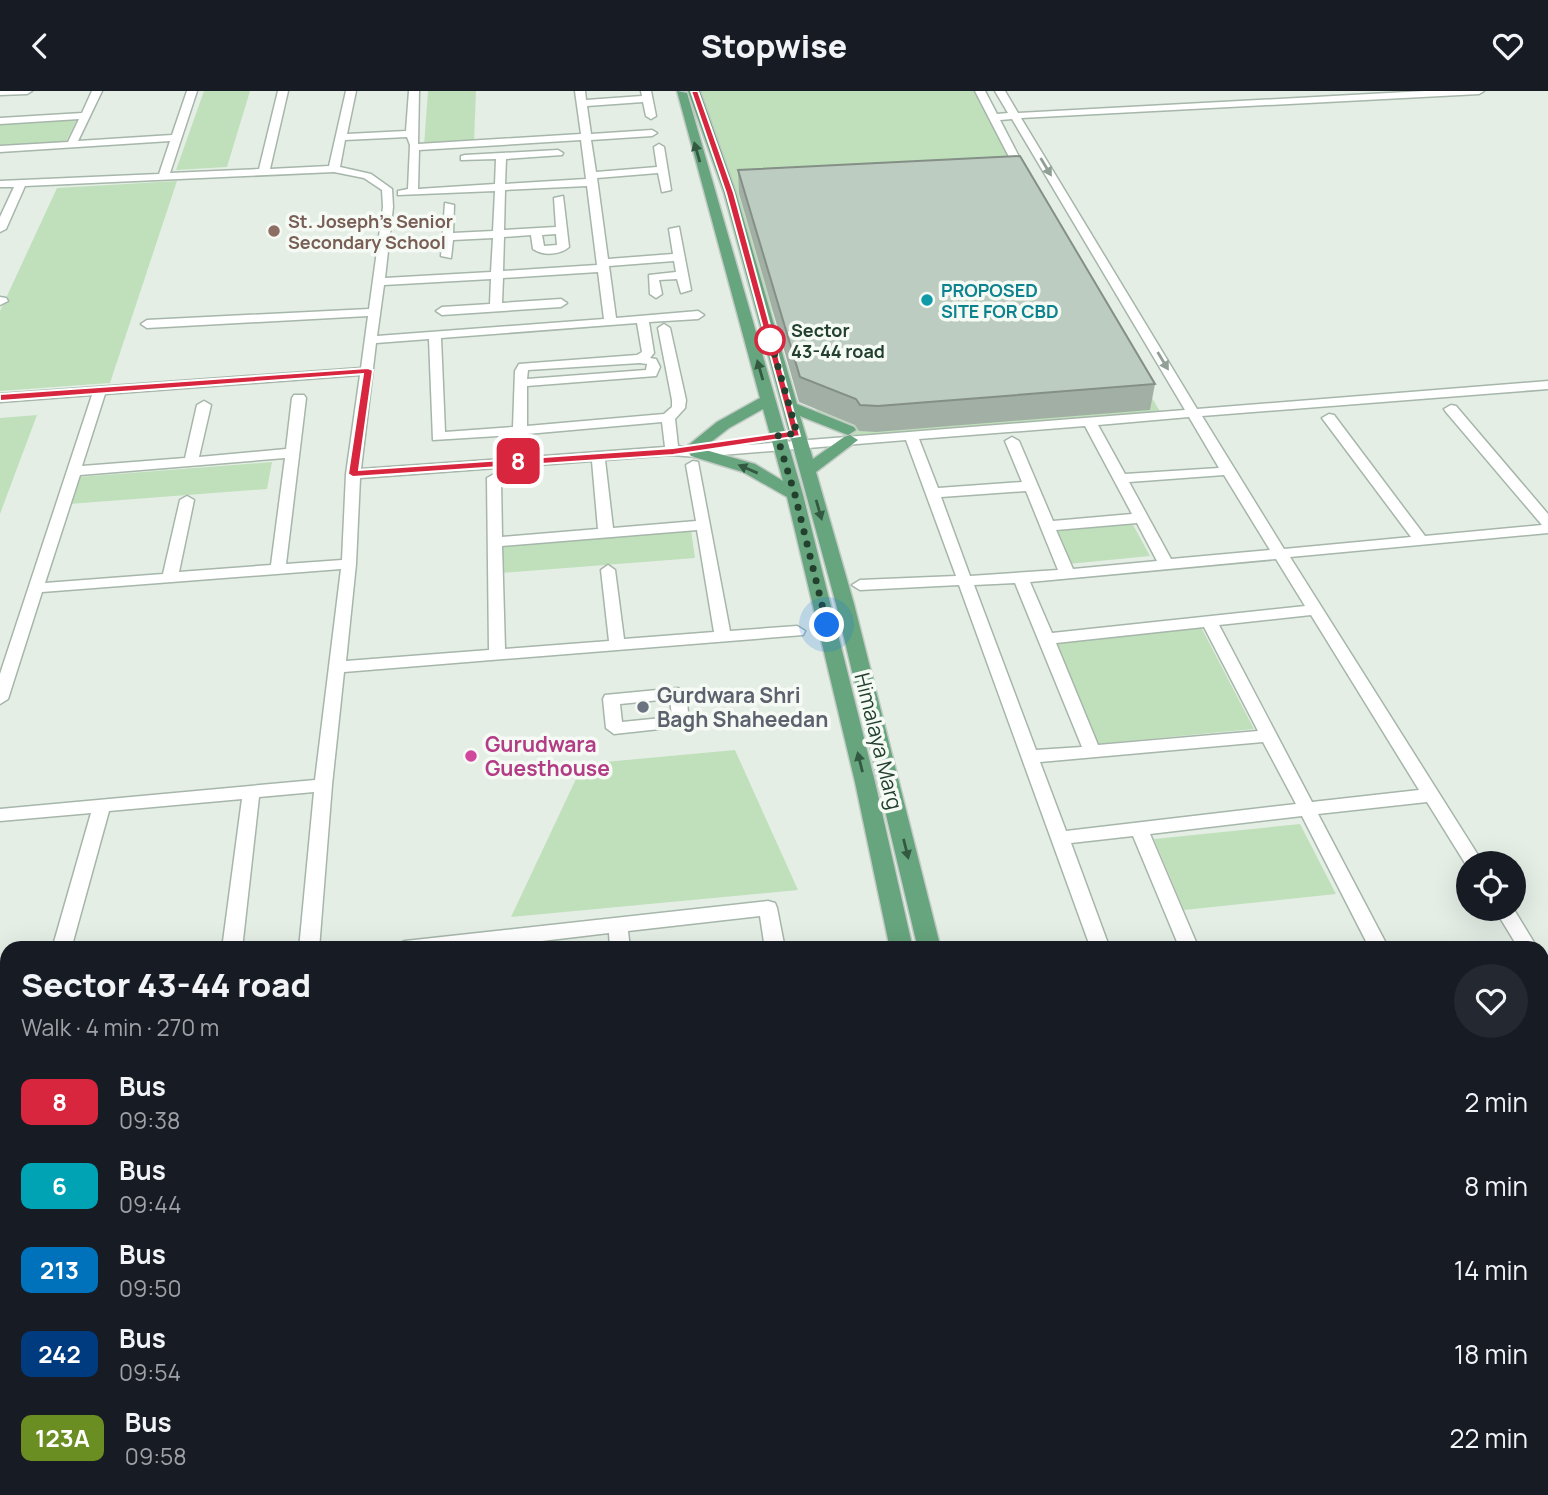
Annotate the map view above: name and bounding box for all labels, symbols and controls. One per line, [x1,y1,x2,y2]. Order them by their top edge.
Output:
text: Stopwise [701,24,847,68]
icon: back [21,27,59,65]
icon: heart [1489,27,1527,65]
one-way arrow [692,141,702,162]
one-way arrow [1039,157,1052,176]
place label: St. Joseph’s Senior Secondary School [288,209,453,254]
marker: St. Joseph’s Senior Secondary School [266,223,282,239]
place label: PROPOSED SITE FOR CBD [941,278,1059,323]
marker: PROPOSED SITE FOR CBD [919,292,935,308]
place label: Sector 43-44 road [791,318,885,363]
marker: Sector 43-44 road [755,325,785,355]
one-way arrow [1157,352,1170,371]
one-way arrow [754,359,765,381]
line badge: 8 [495,438,541,484]
text: 8 [511,444,525,477]
one-way arrow [738,463,758,475]
one-way arrow [814,500,824,521]
your location [809,607,844,642]
street label: Himalaya Marg [848,670,910,812]
place label: Gurdwara Shri Bagh Shaheedan [657,681,828,733]
marker: Gurdwara Shri Bagh Shaheedan [635,699,651,715]
place label: Gurudwara Guesthouse [485,730,610,782]
marker: Gurudwara Guesthouse [463,748,479,764]
one-way arrow [855,751,866,773]
one-way arrow [901,838,912,860]
map controls [1456,851,1526,921]
button: locate [1456,851,1526,921]
text: Sector 43-44 road [21,962,311,1007]
button: heart [1454,964,1528,1038]
text: Walk · 4 min · 270 m [21,1011,219,1043]
text: Bus [119,1068,166,1104]
text: 2 min [1464,1084,1528,1120]
text: 8 [52,1085,67,1118]
text: 09:38 [119,1104,180,1136]
text: Bus [119,1152,166,1188]
text: 8 min [1464,1168,1528,1204]
text: 6 [52,1169,67,1202]
text: 09:44 [119,1188,182,1220]
text: Bus [119,1236,166,1272]
text: 14 min [1454,1252,1528,1288]
text: 213 [40,1253,79,1286]
text: 09:50 [119,1272,182,1304]
text: Bus [119,1320,166,1356]
text: 18 min [1454,1336,1528,1372]
text: 242 [38,1337,81,1370]
text: 09:54 [119,1356,181,1388]
text: Bus [125,1404,172,1440]
text: 22 min [1450,1420,1528,1456]
text: 123A [35,1421,90,1454]
text: 09:58 [125,1440,187,1472]

